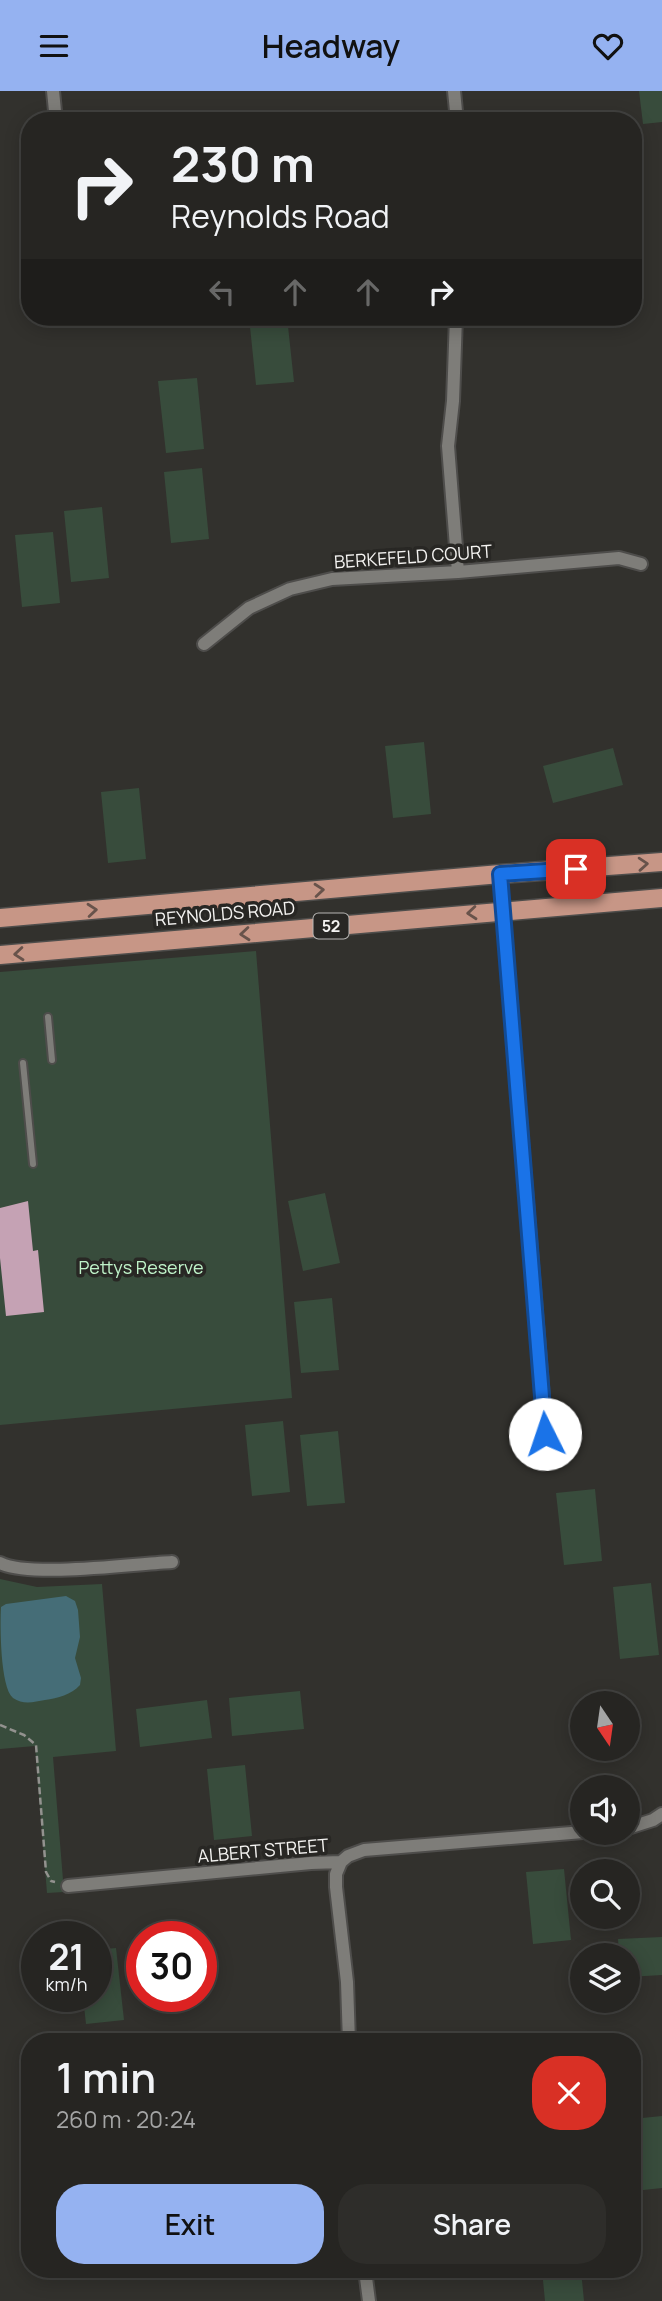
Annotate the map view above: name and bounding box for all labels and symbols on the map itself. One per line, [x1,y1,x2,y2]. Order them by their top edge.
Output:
street label: BERKEFELD COURT [333,538,493,573]
pin [546,839,606,899]
one-way arrow [638,857,649,872]
one-way arrow [314,883,325,898]
street label: REYNOLDS ROAD [154,895,296,931]
one-way arrow [87,903,98,918]
one-way arrow [466,905,477,920]
road number: 52 [314,913,348,939]
one-way arrow [239,926,251,941]
one-way arrow [13,946,24,961]
park label: Pettys Reserve [79,1255,203,1279]
position arrow [508,1397,582,1471]
north arrow [570,1691,640,1761]
street label: ALBERT STREET [196,1832,330,1868]
speed limit sign: 30 [126,1921,217,2012]

